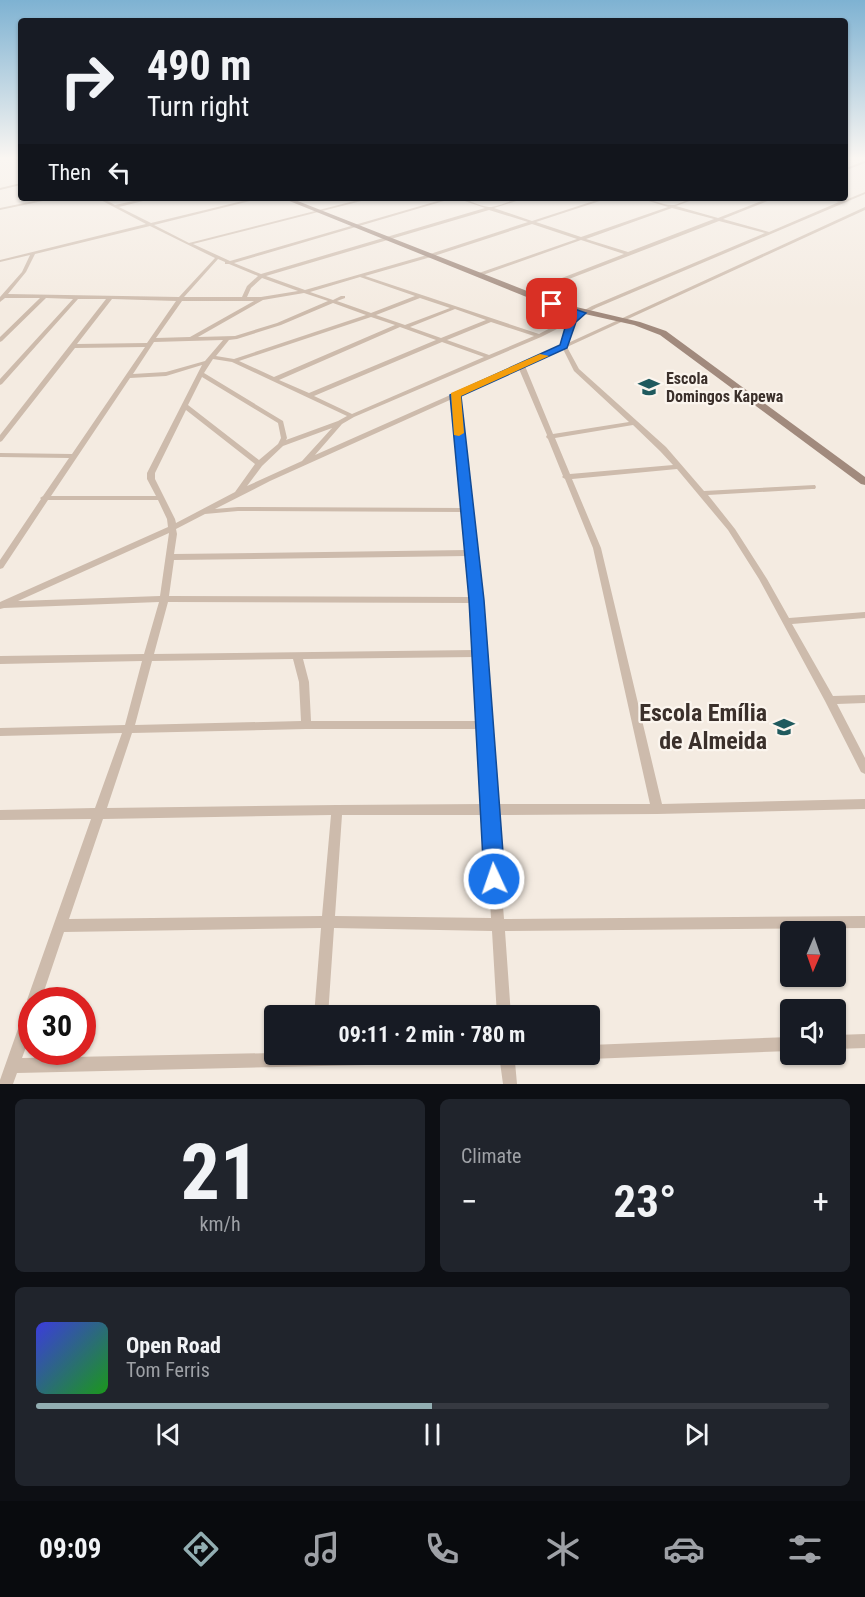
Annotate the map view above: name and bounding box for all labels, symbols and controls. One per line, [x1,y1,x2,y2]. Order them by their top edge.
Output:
text: 490 m [147,41,252,90]
icon: right [48,42,126,120]
text: Turn right [147,91,249,123]
icon: left [103,156,136,189]
text: Then [48,160,91,185]
pin [526,278,577,329]
icon: arrive [535,287,568,320]
place label: Escola Domingos Kapewa [666,369,784,406]
school or university icon: Escola Domingos Kapewa [637,375,661,399]
place label: Escola Emília de Almeida [639,699,767,755]
school or university icon: Escola Emília de Almeida [772,715,796,739]
position arrow [462,847,526,911]
north arrow [780,921,846,987]
map controls [780,921,846,1065]
speed limit sign: 30 [18,987,96,1065]
button: sound [780,999,846,1065]
text: 09:11 · 2 min · 780 m [339,1022,525,1047]
text: 21 [181,1127,259,1218]
text: Climate [461,1144,521,1168]
text: 23° [614,1175,677,1228]
text: − [461,1182,478,1221]
text: + [813,1182,829,1221]
text: km/h [199,1212,241,1236]
text: Open Road [126,1333,221,1358]
text: Tom Ferris [126,1358,210,1382]
icon: previous [152,1418,185,1451]
icon: pause [416,1418,449,1451]
icon: next [680,1418,713,1451]
icon: directions [180,1528,222,1570]
icon: music [301,1528,343,1570]
icon: phone [421,1528,463,1570]
icon: climate [542,1528,584,1570]
icon: car [663,1528,705,1570]
icon: filters [784,1528,826,1570]
text: 09:09 [39,1533,101,1565]

